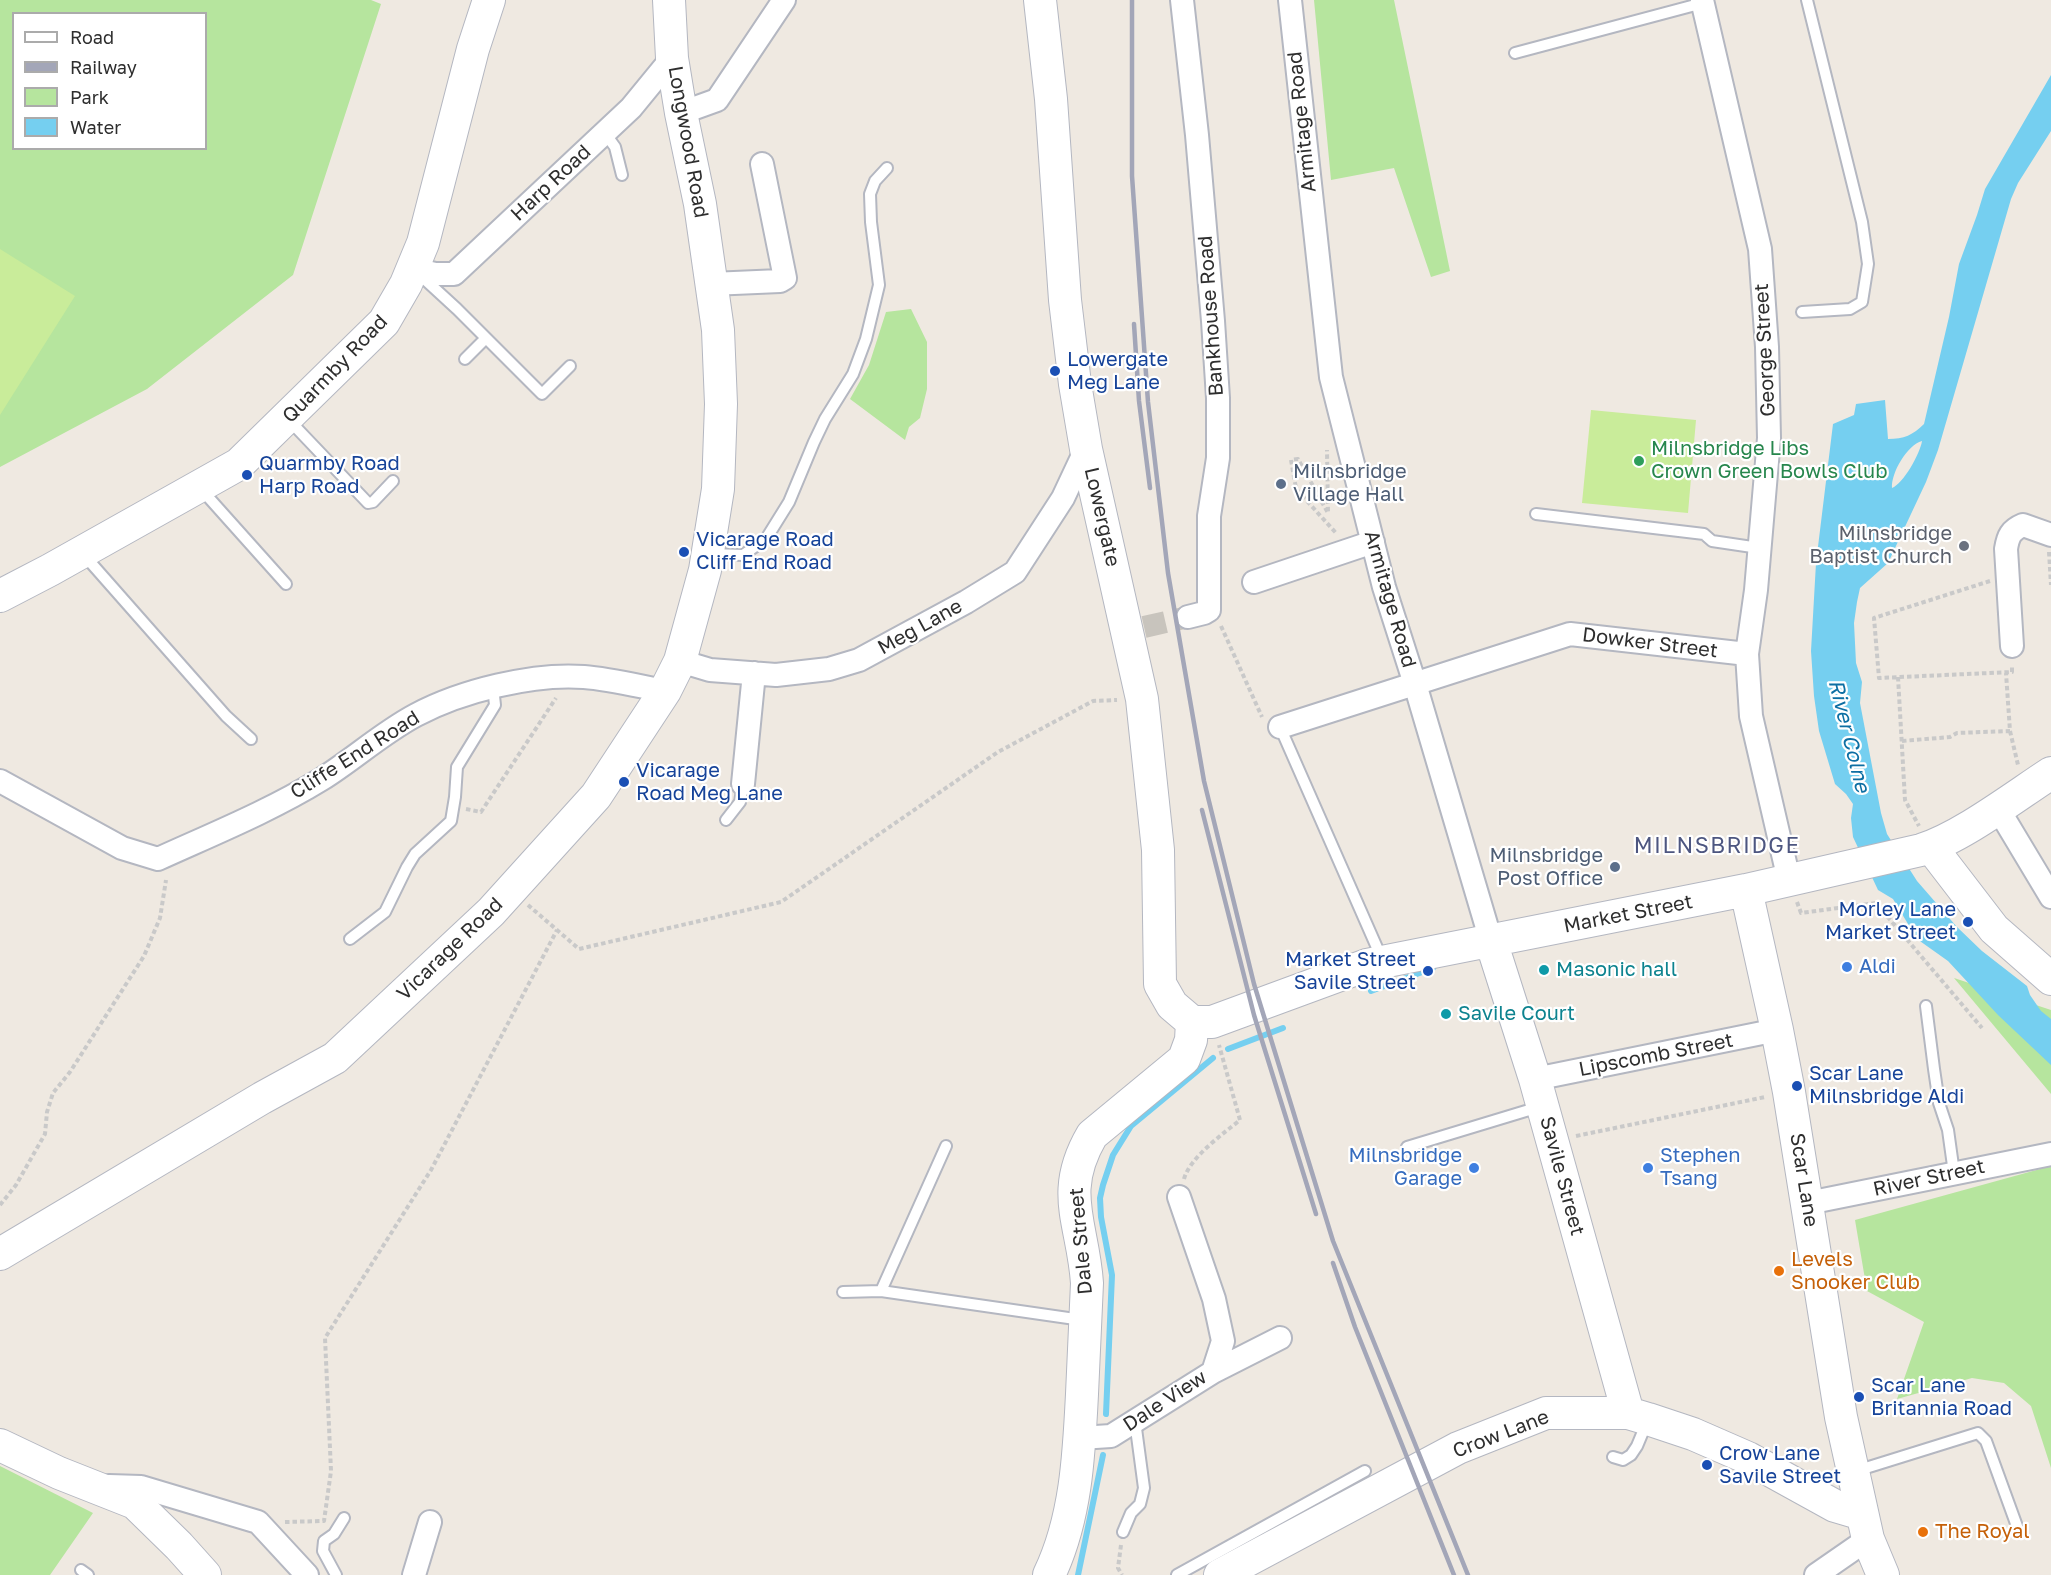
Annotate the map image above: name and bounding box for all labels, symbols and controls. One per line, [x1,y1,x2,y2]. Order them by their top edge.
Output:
legend [12,12,207,150]
text: Road [70,26,114,48]
street label: Armitage Road [1283,50,1321,194]
text: Railway [70,56,137,78]
street label: Longwood Road [663,64,713,220]
text: Park [70,86,109,108]
text: Water [70,116,121,138]
street label: Harp Road [506,140,596,226]
street label: Bankhouse Road [1193,235,1229,397]
street label: George Street [1750,283,1780,417]
street label: Quarmby Road [277,310,393,428]
place label: Lowergate Meg Lane [1067,348,1168,395]
marker: Lowergate Meg Lane [1048,364,1062,378]
place label: Milnsbridge Libs Crown Green Bowls Club [1651,437,1887,484]
place label: Quarmby Road Harp Road [259,452,400,499]
marker: Milnsbridge Libs Crown Green Bowls Club [1632,454,1646,468]
place label: Milnsbridge Village Hall [1293,460,1407,507]
street label: Lowergate [1079,465,1125,569]
marker: Quarmby Road Harp Road [240,468,254,482]
marker: Milnsbridge Village Hall [1274,477,1288,491]
place label: Milnsbridge Baptist Church [1809,522,1952,569]
place label: Vicarage Road Cliff End Road [696,528,834,575]
street label: Armitage Road [1359,528,1421,670]
marker: Milnsbridge Baptist Church [1957,539,1971,553]
marker: Vicarage Road Cliff End Road [677,545,691,559]
street label: Meg Lane [874,594,966,660]
street label: Dowker Street [1581,623,1719,663]
water label: River Colne [1823,677,1875,795]
street label: Cliffe End Road [286,706,424,804]
place label: Vicarage Road Meg Lane [636,759,783,806]
marker: Vicarage Road Meg Lane [617,775,631,789]
district label: MILNSBRIDGE [1634,833,1800,859]
place label: Milnsbridge Post Office [1489,844,1603,891]
marker: Milnsbridge Post Office [1608,860,1622,874]
street label: Market Street [1561,890,1695,938]
street label: Vicarage Road [392,893,508,1005]
place label: Morley Lane Market Street [1825,898,1956,945]
marker: Morley Lane Market Street [1961,915,1975,929]
place label: Market Street Savile Street [1285,948,1416,995]
place label: Aldi [1859,955,1896,979]
place label: Masonic hall [1556,958,1677,982]
marker: Aldi [1840,960,1854,974]
marker: Masonic hall [1537,963,1551,977]
marker: Market Street Savile Street [1421,964,1435,978]
place label: Savile Court [1458,1002,1575,1026]
marker: Savile Court [1439,1007,1453,1021]
street label: Lipscomb Street [1577,1028,1735,1082]
place label: Scar Lane Milnsbridge Aldi [1809,1062,1964,1109]
marker: Scar Lane Milnsbridge Aldi [1790,1079,1804,1093]
street label: Savile Street [1535,1114,1589,1238]
street label: Scar Lane [1785,1131,1823,1229]
place label: Milnsbridge Garage [1348,1144,1462,1191]
place label: Stephen Tsang [1660,1144,1740,1191]
street label: River Street [1871,1154,1987,1202]
marker: Milnsbridge Garage [1467,1161,1481,1175]
marker: Stephen Tsang [1641,1161,1655,1175]
street label: Dale Street [1064,1187,1098,1295]
place label: Levels Snooker Club [1791,1248,1920,1295]
marker: Levels Snooker Club [1772,1264,1786,1278]
street label: Dale View [1119,1365,1211,1437]
place label: Scar Lane Britannia Road [1871,1374,2012,1421]
marker: Scar Lane Britannia Road [1852,1390,1866,1404]
street label: Crow Lane [1450,1405,1552,1463]
place label: Crow Lane Savile Street [1719,1442,1841,1489]
marker: Crow Lane Savile Street [1700,1458,1714,1472]
place label: The Royal [1935,1520,2030,1544]
marker: The Royal [1916,1525,1930,1539]

